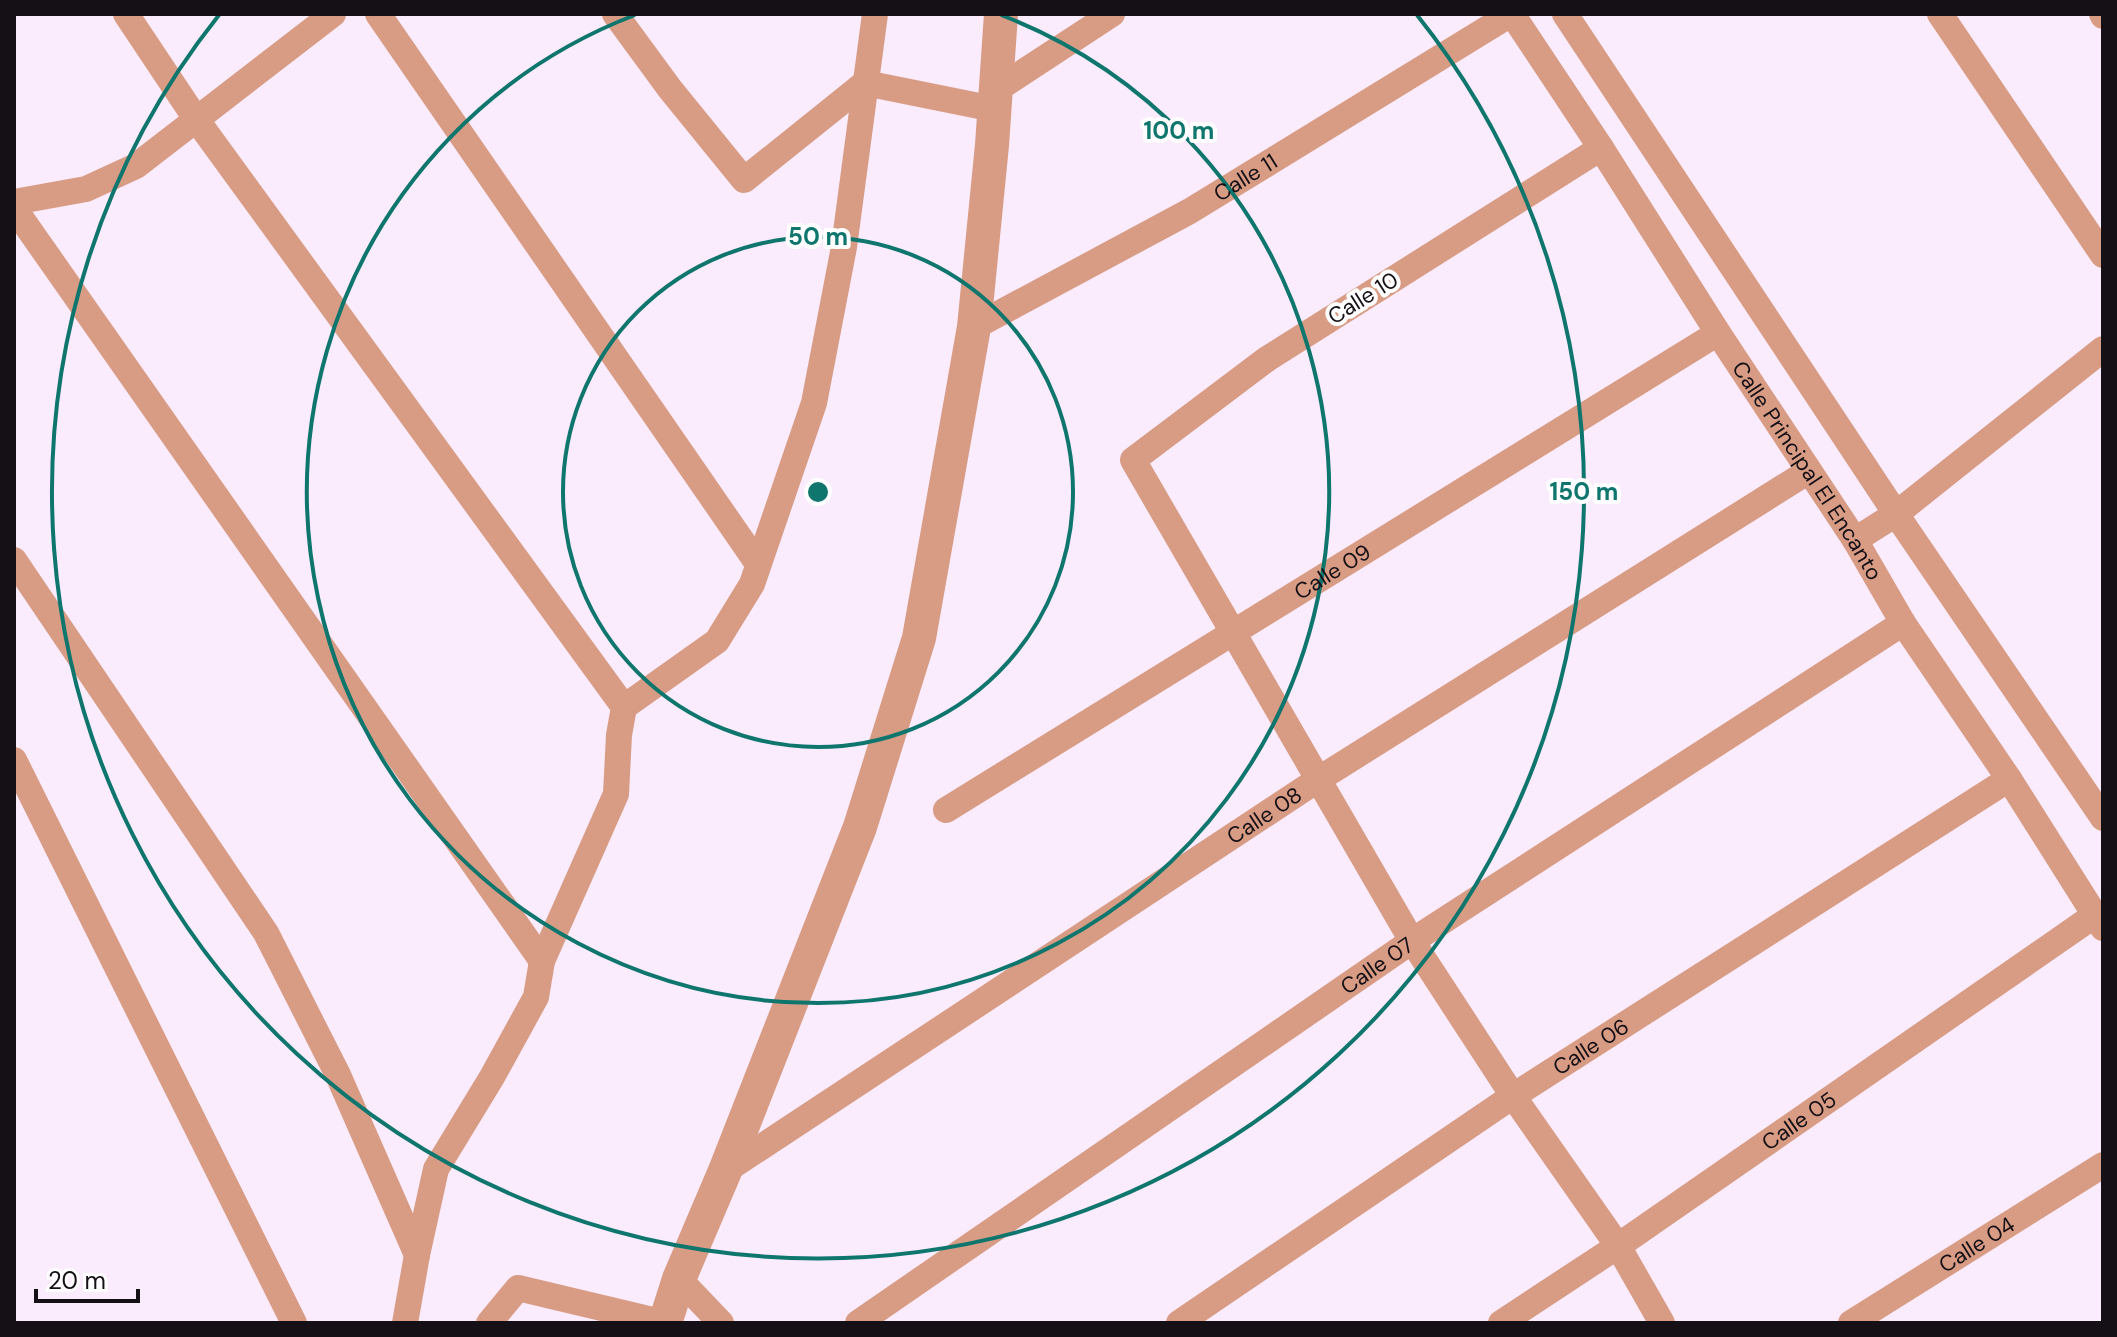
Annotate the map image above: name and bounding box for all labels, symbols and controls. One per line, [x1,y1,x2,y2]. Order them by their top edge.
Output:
text: 100 m [1144,115,1214,146]
street label: Calle 11 [1208,147,1283,208]
text: 50 m [788,221,848,252]
street label: Calle 10 [1322,265,1404,331]
street label: Calle Principal El Encanto [1726,355,1890,585]
text: 150 m [1550,476,1618,507]
centre of rings [804,478,832,506]
street label: Calle 09 [1289,537,1376,606]
street label: Calle 08 [1221,780,1307,851]
street label: Calle 07 [1334,930,1419,1001]
street label: Calle 06 [1547,1011,1634,1081]
street label: Calle 05 [1756,1085,1842,1157]
street label: Calle 04 [1933,1210,2020,1279]
scale bar [36,1253,138,1303]
text: 20 m [48,1265,106,1296]

